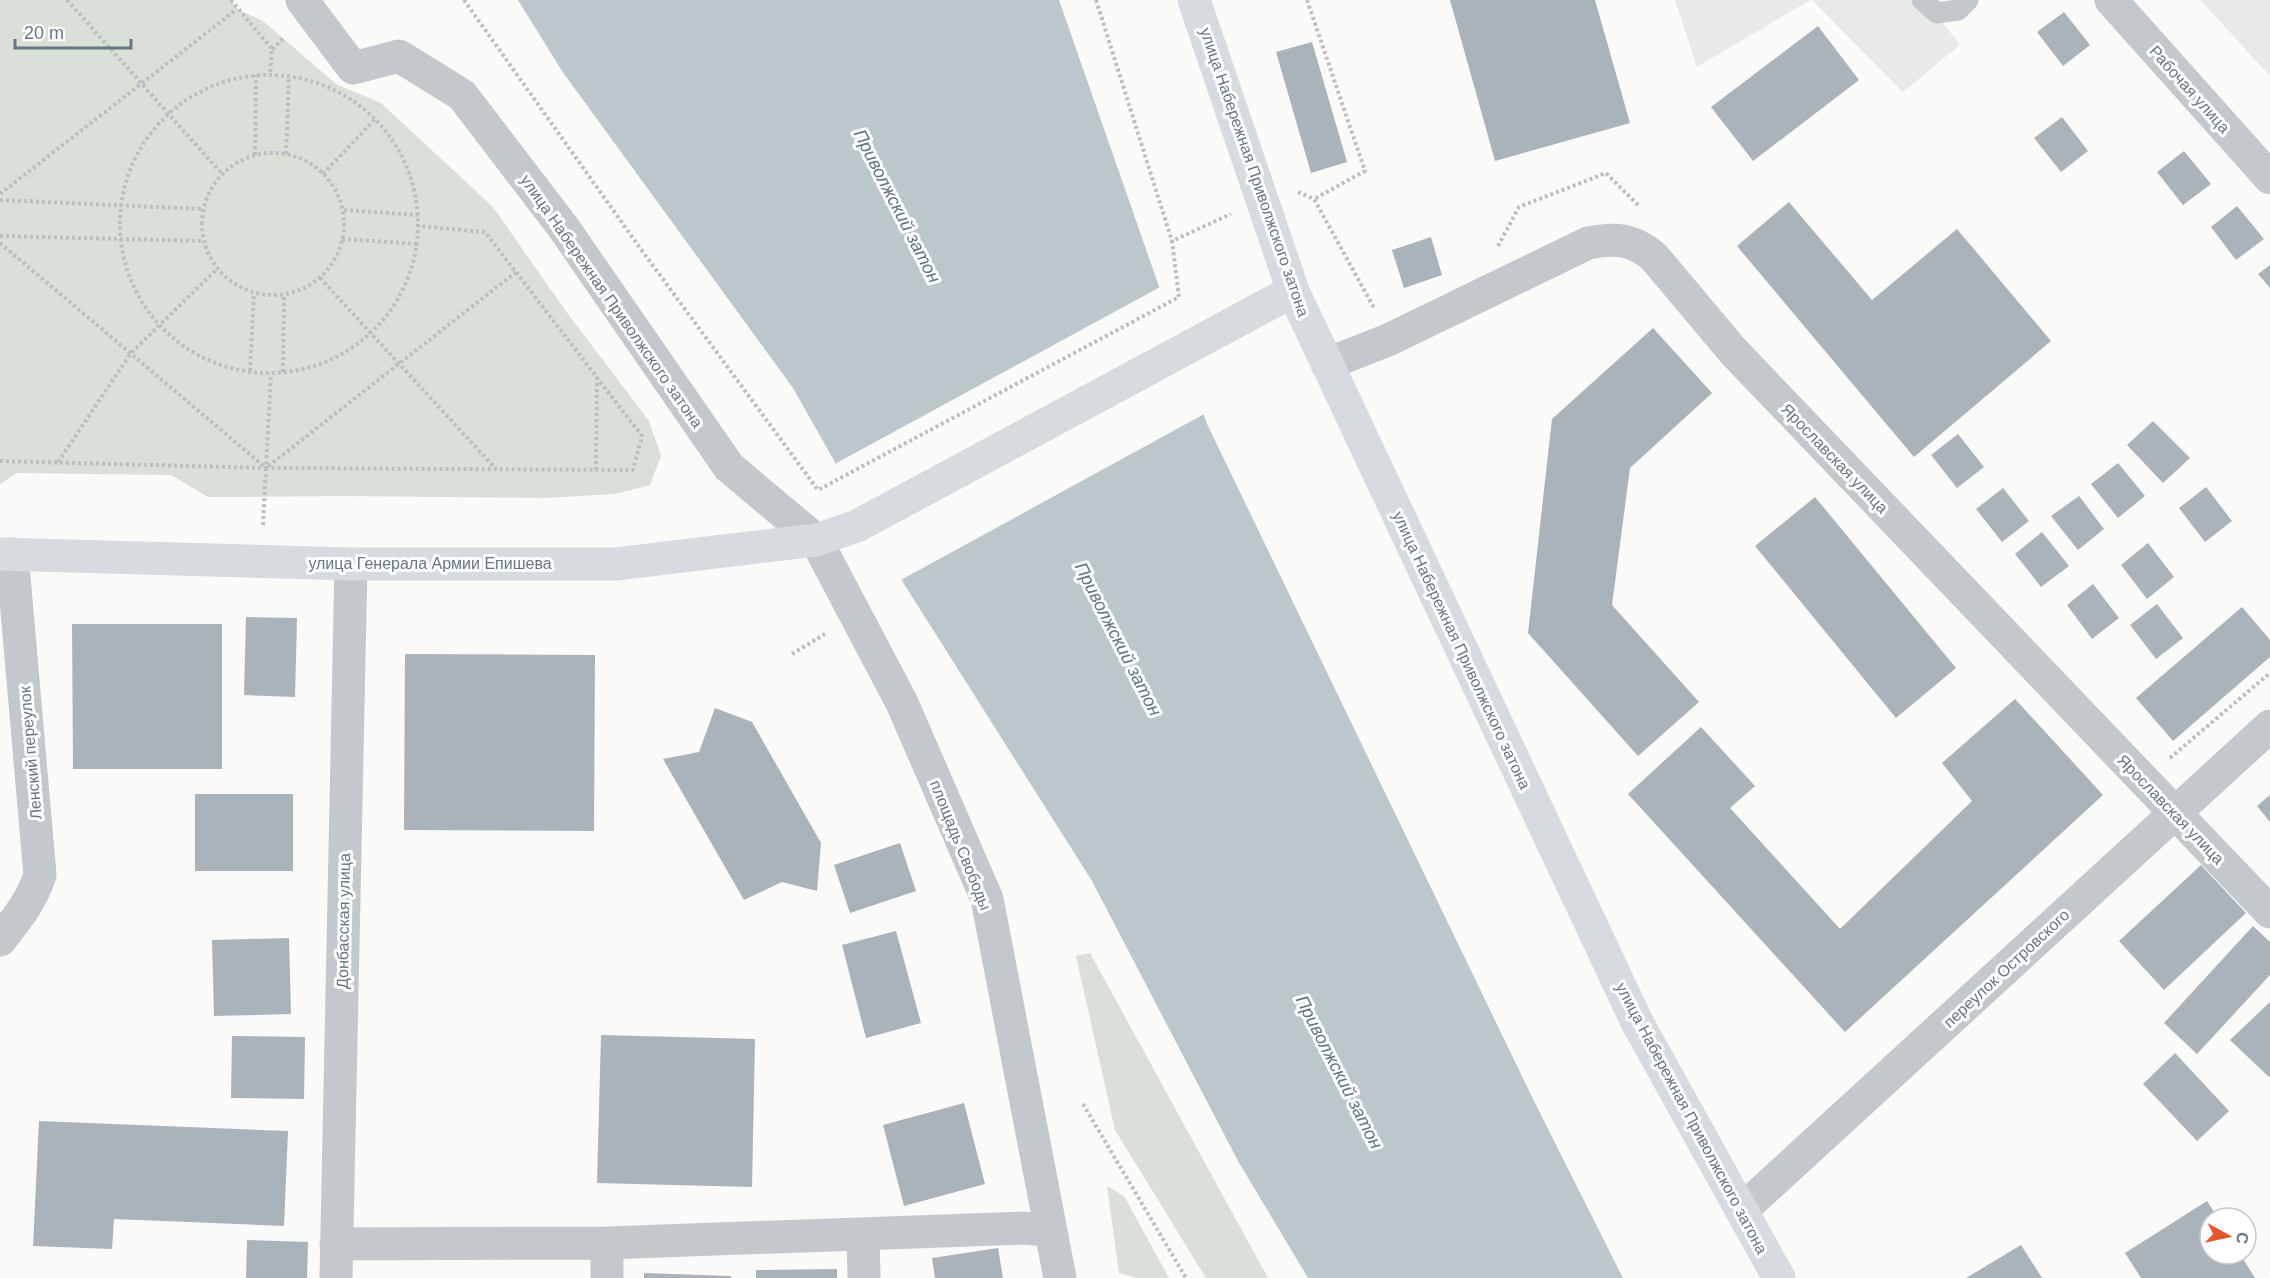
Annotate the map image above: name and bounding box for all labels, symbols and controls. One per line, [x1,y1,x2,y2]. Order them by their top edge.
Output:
scale bar [15,12,130,50]
text: 20 m [24,23,64,43]
street label: улица Набережная Приволжского затона [1197,25,1312,319]
street label: Рабочая улица [2146,42,2233,136]
water label: Приволжский затон [850,126,944,286]
street label: улица Набережная Приволжского затона [517,172,706,431]
street label: Ярославская улица [1778,400,1891,517]
street label: улица Набережная Приволжского затона [1389,509,1534,792]
street label: улица Генерала Армии Епишева [308,555,552,572]
water label: Приволжский затон [1071,559,1165,719]
street label: Ленский переулок [16,685,45,820]
street label: Ярославская улица [2114,751,2227,868]
street label: площадь Свободы [927,778,994,913]
street label: Донбасская улица [334,853,353,989]
street label: переулок Островского [1940,906,2073,1031]
street label: улица Набережная Приволжского затона [1613,980,1771,1257]
water label: Приволжский затон [1292,992,1386,1152]
north arrow [2198,1206,2258,1266]
text: С [2233,1231,2252,1245]

